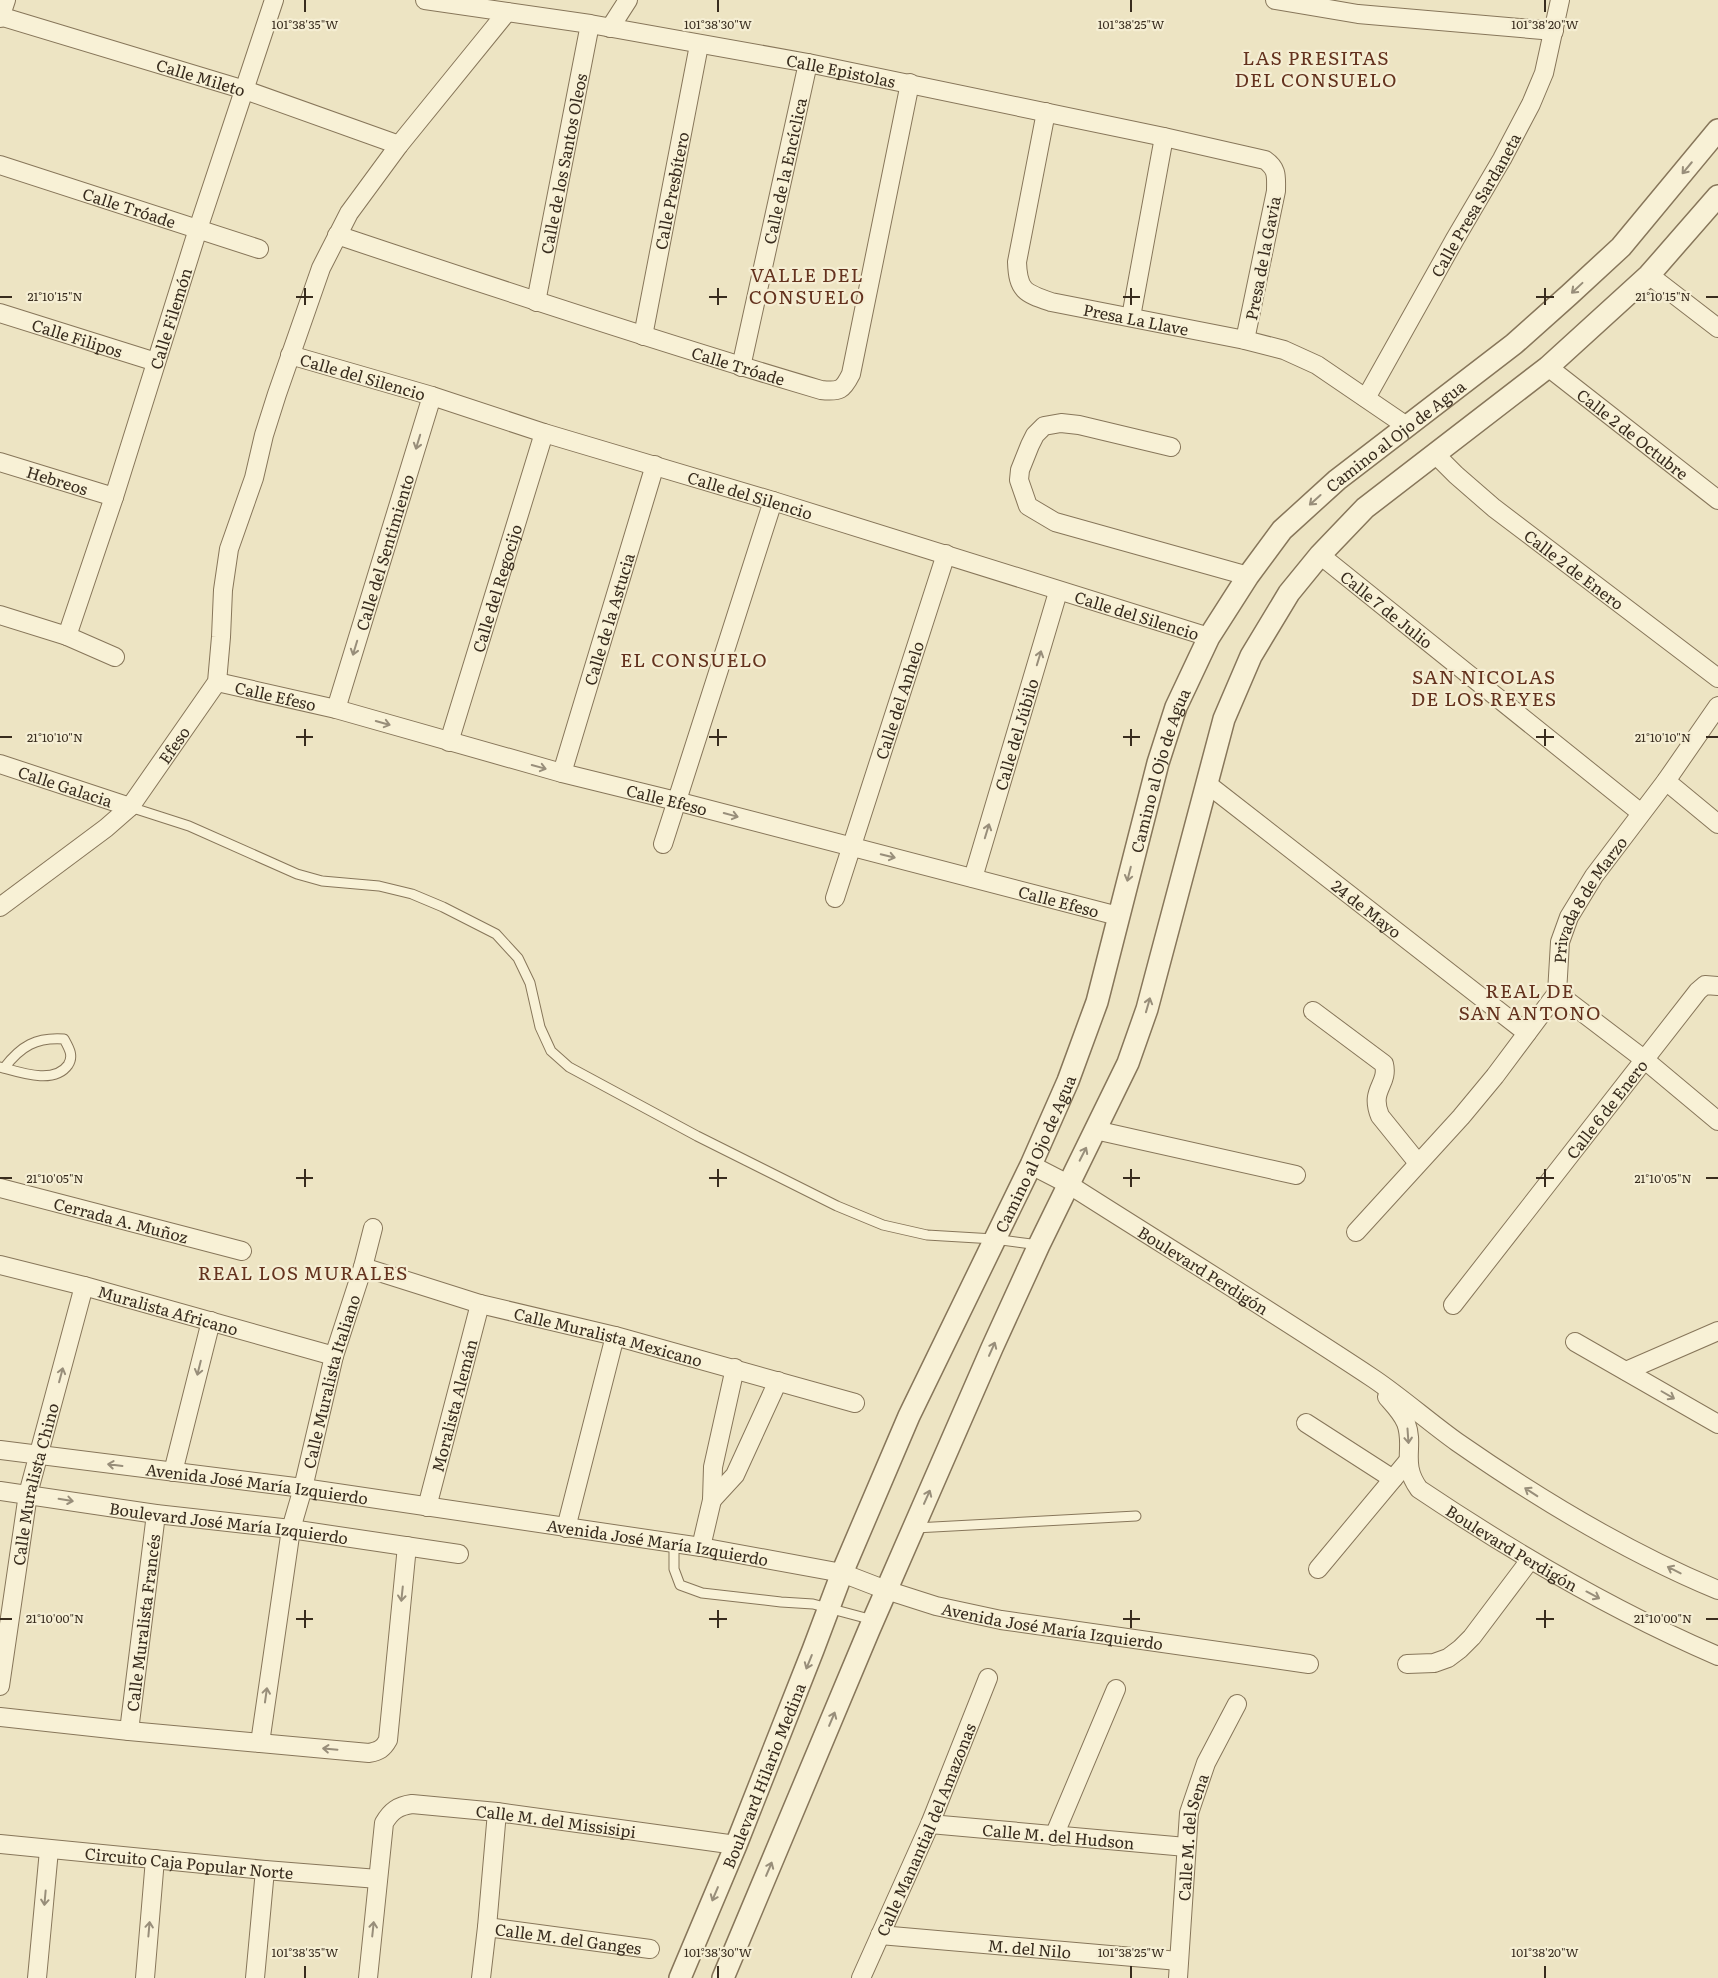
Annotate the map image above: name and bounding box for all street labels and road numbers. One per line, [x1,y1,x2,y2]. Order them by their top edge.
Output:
street label: Calle Epistolas [785,47,898,93]
street label: Calle Mileto [154,52,249,102]
street label: Calle de los Santos Oleos [534,71,592,256]
street label: Calle de la Encíclica [756,95,812,246]
street label: Calle Presa Sardaneta [1424,128,1526,281]
street label: Calle Presbítero [648,130,694,252]
street label: Calle Tróade [80,181,179,233]
street label: Presa de la Gavia [1238,194,1286,322]
street label: Calle Filemón [143,264,197,372]
street label: Presa La Llave [1081,297,1191,341]
street label: Calle Filipos [29,312,126,363]
street label: Calle Tróade [689,340,788,391]
street label: Calle del Silencio [297,347,429,406]
street label: Camino al Ojo de Agua [1320,374,1470,497]
street label: Calle 2 de Octubre [1572,382,1694,485]
street label: Hebreos [24,459,91,500]
street label: Calle del Silencio [685,464,816,525]
street label: Calle del Sentimiento [349,471,419,633]
street label: Calle del Regocijo [465,521,527,655]
street label: Calle 2 de Enero [1519,523,1629,615]
street label: Calle de la Astucia [577,549,640,688]
street label: Calle 7 de Julio [1336,564,1439,654]
street label: Calle del Silencio [1072,584,1202,645]
street label: Calle del Anhelo [869,638,929,762]
street label: Calle Efeso [233,674,318,716]
street label: Calle del Júbilo [988,675,1044,793]
street label: Camino al Ojo de Agua [1124,683,1196,855]
street label: Efeso [152,721,195,768]
street label: Calle Galacia [15,759,116,813]
street label: Calle Efeso [624,777,710,821]
street label: Privada 8 de Marzo [1547,831,1632,964]
street label: 24 de Mayo [1327,873,1407,943]
street label: Calle Efeso [1016,879,1102,923]
street label: Calle 6 de Enero [1560,1054,1653,1164]
street label: Camino al Ojo de Agua [988,1071,1081,1236]
street label: Cerrada A. Muñoz [51,1191,191,1249]
street label: Boulevard Perdigón [1134,1219,1274,1320]
street label: Muralista Africano [95,1278,241,1341]
street label: Calle Muralista Italiano [296,1291,365,1471]
street label: Calle Muralista Mexicano [512,1300,705,1372]
street label: Moralista Alemán [425,1336,483,1475]
street label: Calle Muralista Chino [6,1400,64,1567]
street label: Avenida José María Izquierdo [144,1456,370,1510]
street label: Boulevard José María Izquierdo [108,1495,350,1549]
street label: Boulevard Perdigón [1442,1498,1583,1597]
street label: Avenida José María Izquierdo [545,1512,770,1571]
street label: Calle Muralista Francés [120,1533,165,1713]
street label: Avenida José María Izquierdo [940,1596,1165,1655]
street label: Boulevard Hilario Medina [716,1679,811,1872]
street label: Calle Manantial del Amazonas [869,1719,981,1940]
street label: Calle M. del Sena [1171,1770,1214,1902]
street label: Calle M. del Missisipi [475,1798,638,1843]
street label: Calle M. del Hudson [981,1817,1136,1854]
street label: Circuito Caja Popular Norte [84,1840,294,1884]
street label: Calle M. del Ganges [493,1916,643,1960]
street label: M. del Nilo [987,1932,1072,1964]

